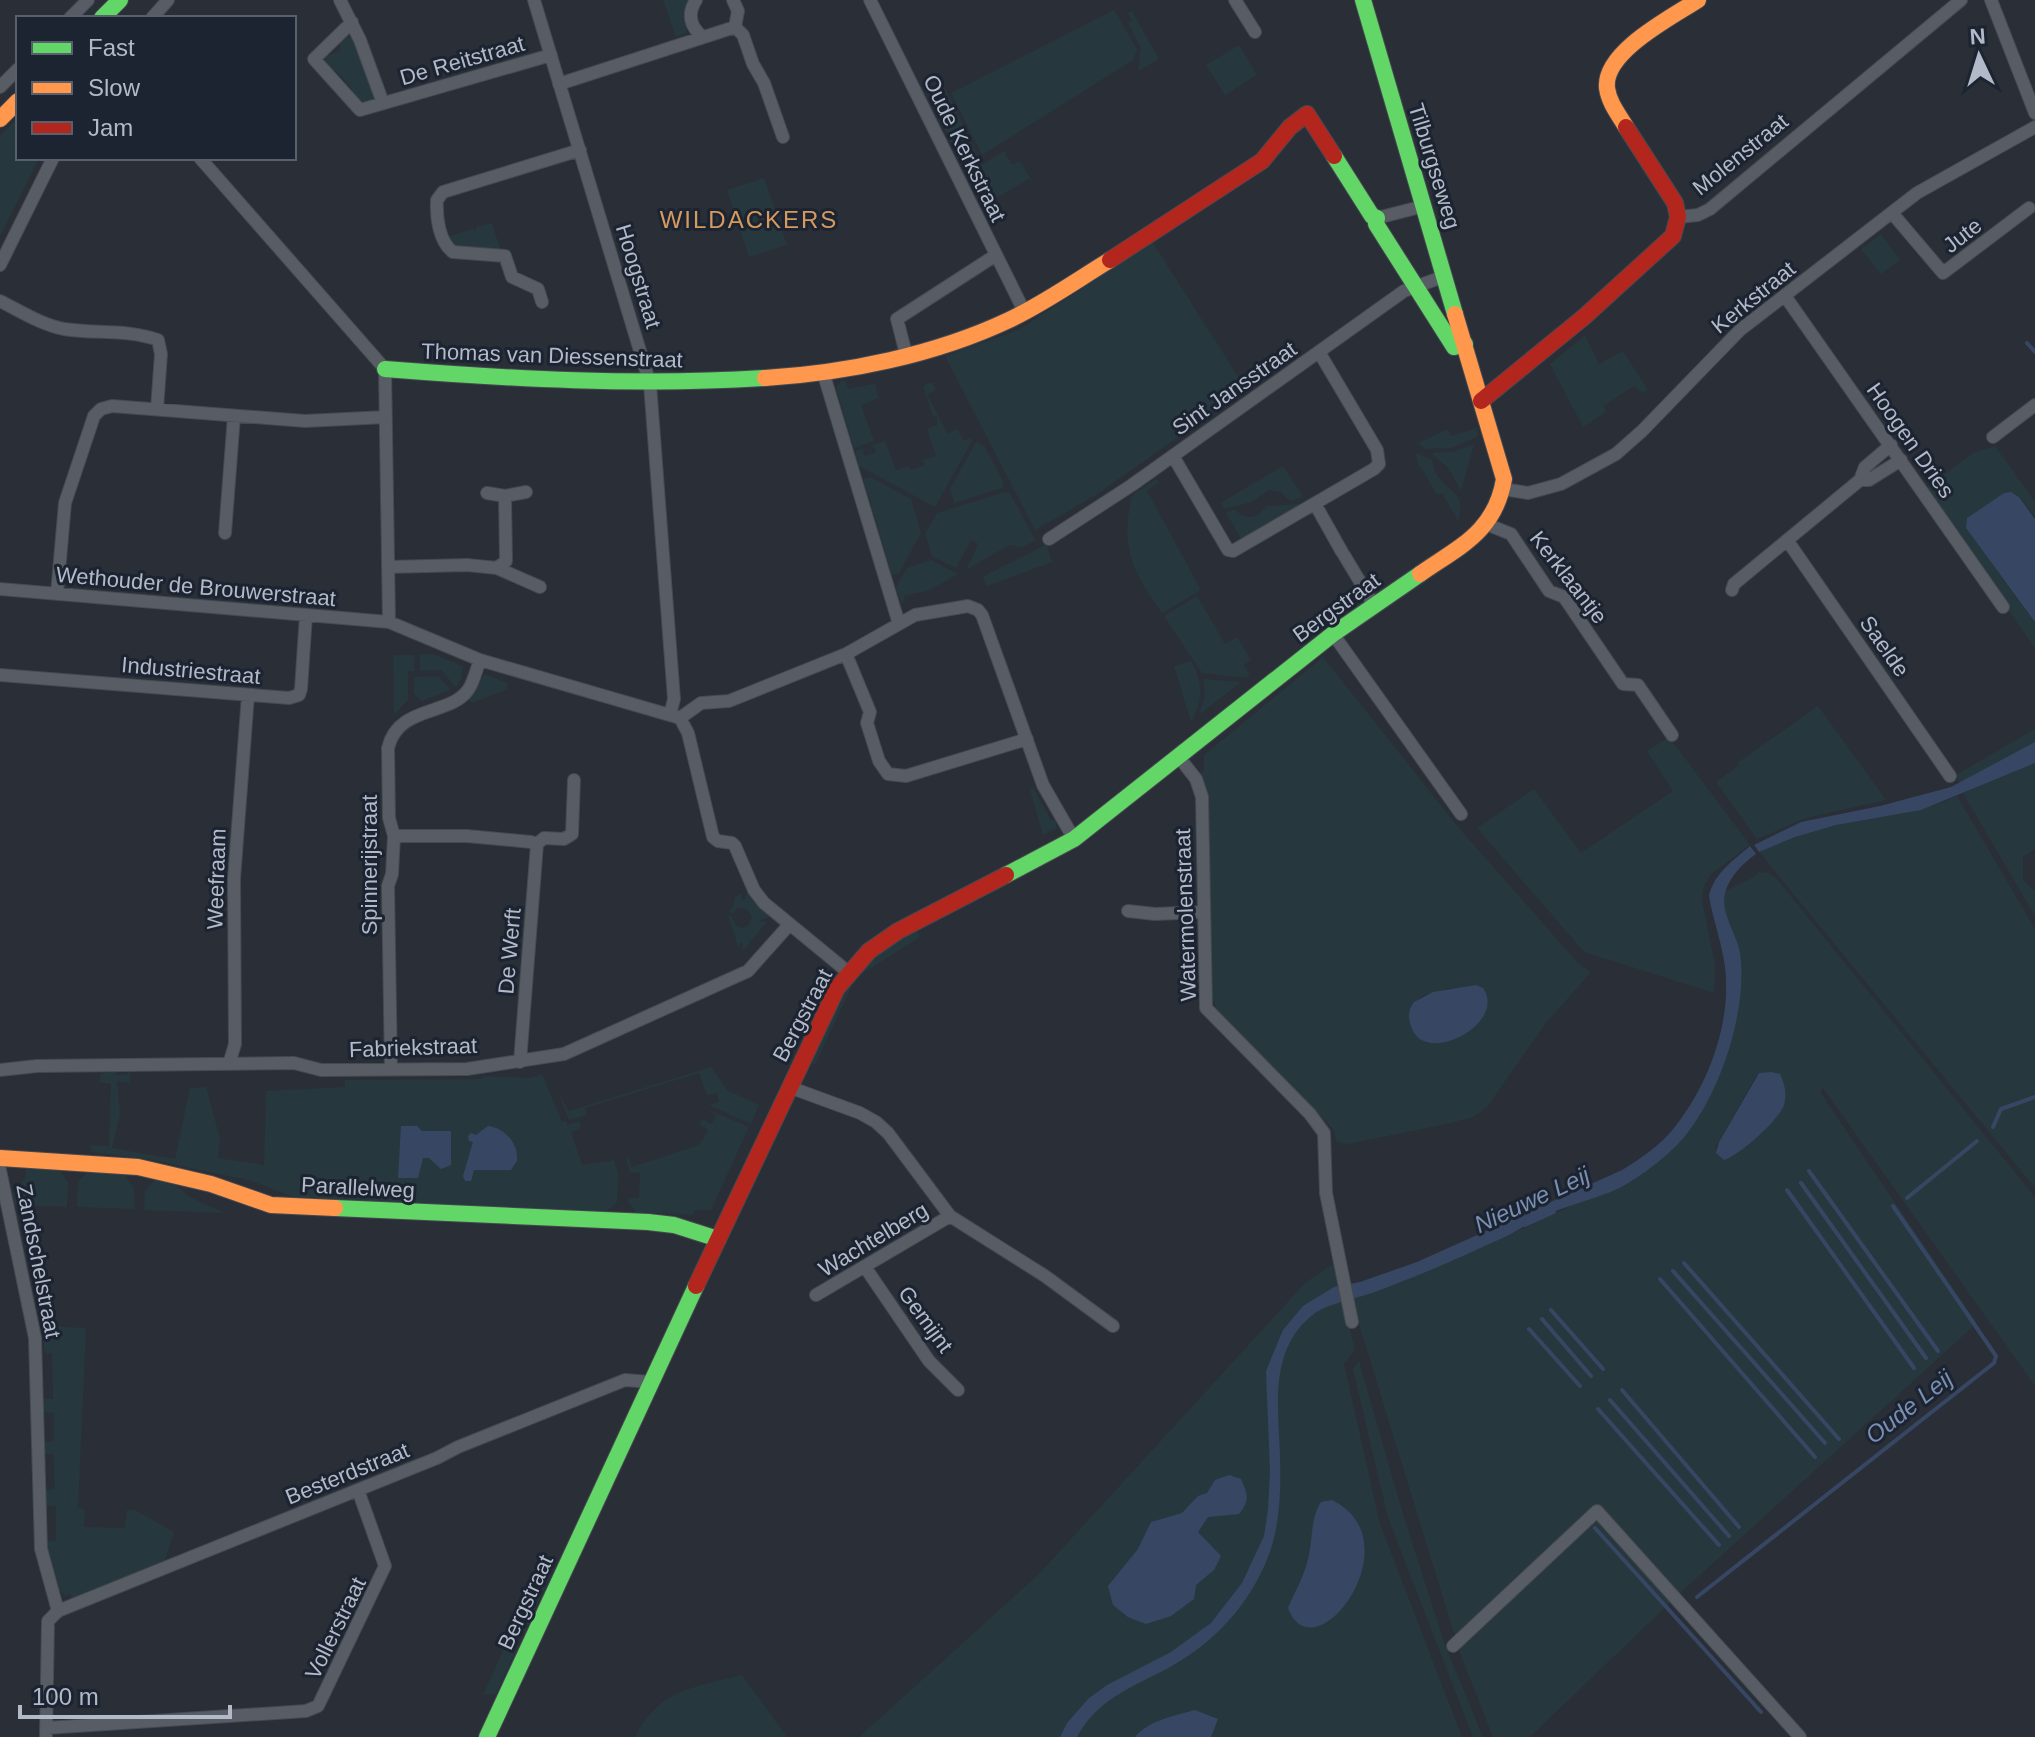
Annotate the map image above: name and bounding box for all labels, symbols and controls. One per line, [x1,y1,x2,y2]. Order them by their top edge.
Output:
legend [16,16,296,160]
north arrow [1939,16,2019,96]
text: N [1969,24,1986,50]
street label: De Reitstraat [397,31,527,90]
text: Fast [88,34,135,61]
street label: Oude Kerkstraat [918,71,1011,226]
text: Slow [88,74,141,101]
street label: Tilburgseweg [1404,100,1465,232]
street label: Molenstraat [1688,109,1793,200]
text: Jam [88,114,133,141]
district label: WILDACKERS [660,206,838,233]
street label: Jute [1938,213,1986,258]
street label: Hoogstraat [611,221,666,331]
street label: Kerkstraat [1706,256,1800,339]
street label: Sint Jansstraat [1168,336,1301,440]
street label: Thomas van Diessenstraat [421,338,683,373]
street label: Hoogen Dries [1862,378,1959,503]
street label: Kerklaantje [1525,526,1612,628]
street label: Wethouder de Brouwerstraat [55,562,337,611]
street label: Bergstraat [1288,567,1385,647]
street label: Saelde [1855,611,1914,682]
street label: Industriestraat [120,652,261,689]
street label: Spinnerijstraat [357,795,382,935]
street label: Weefraam [202,828,231,930]
street label: Watermolenstraat [1170,828,1201,1002]
street label: De Werft [493,907,526,995]
street label: Bergstraat [768,965,837,1066]
street label: Fabriekstraat [348,1033,478,1062]
water label: Nieuwe Leij [1470,1161,1594,1238]
street label: Parallelweg [301,1172,415,1203]
street label: Zandschelstraat [11,1182,66,1340]
street label: Wachtelberg [814,1197,932,1282]
street label: Gemijnt [893,1281,958,1357]
water label: Oude Leij [1860,1364,1958,1449]
street label: Besterdstraat [282,1437,413,1510]
street label: Bergstraat [493,1551,558,1653]
street label: Vollerstraat [300,1573,371,1683]
scale bar [20,1669,230,1719]
text: 100 m [32,1683,99,1710]

